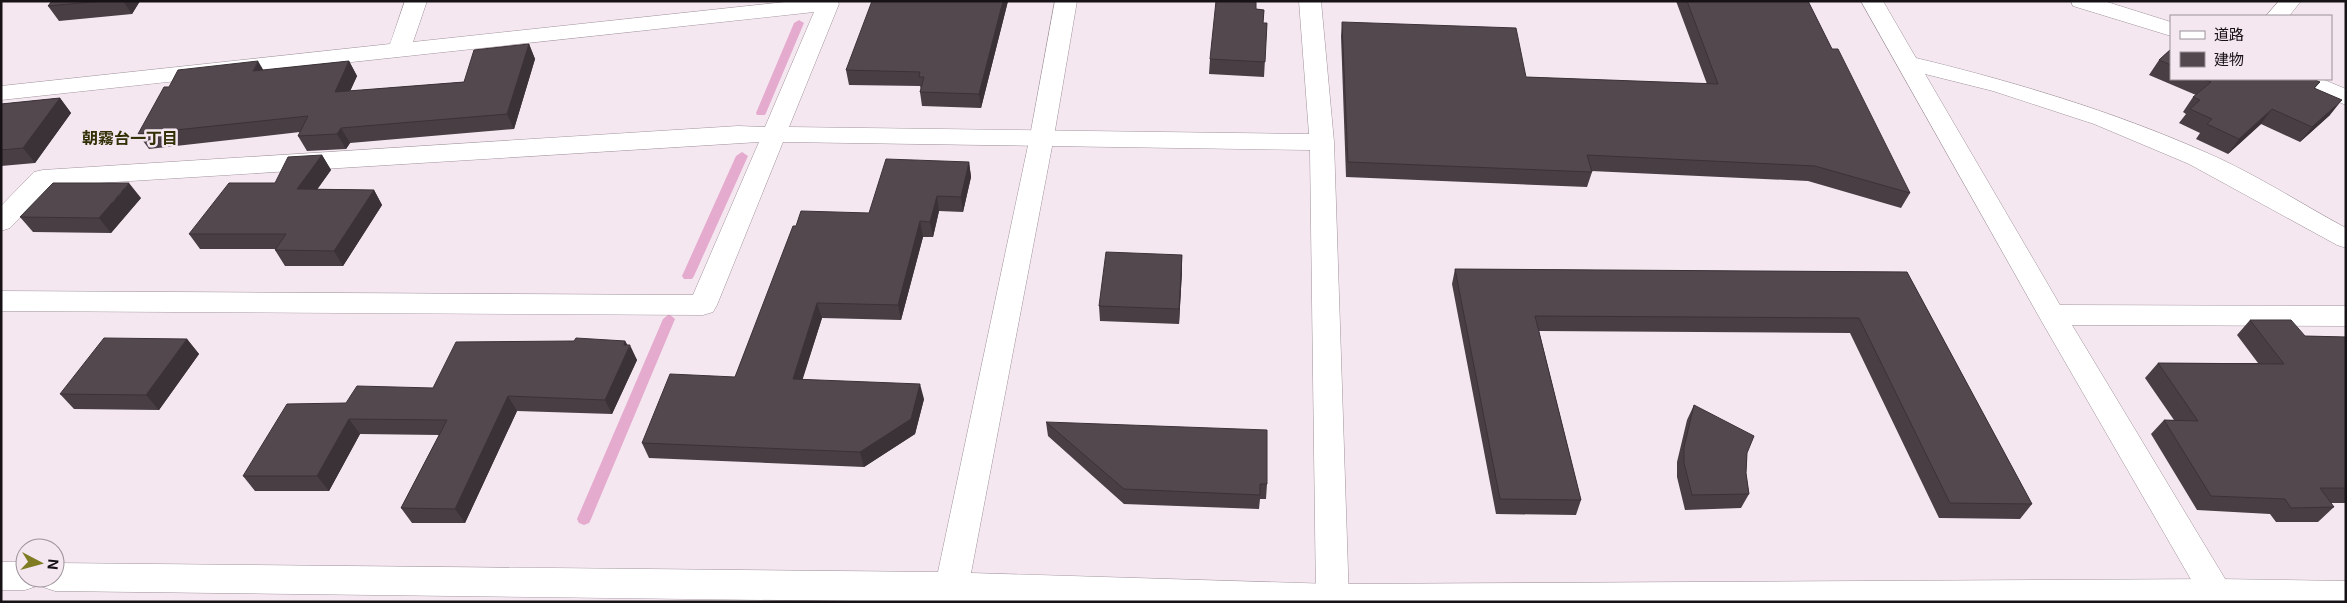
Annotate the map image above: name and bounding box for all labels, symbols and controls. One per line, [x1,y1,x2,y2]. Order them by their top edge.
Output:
legend [2170,15,2332,80]
text: 道路 [2214,25,2244,44]
text: 建物 [2214,50,2244,69]
district label: 朝霧台一丁目 [82,128,178,148]
north arrow [15,538,65,588]
text: N [44,558,62,571]

